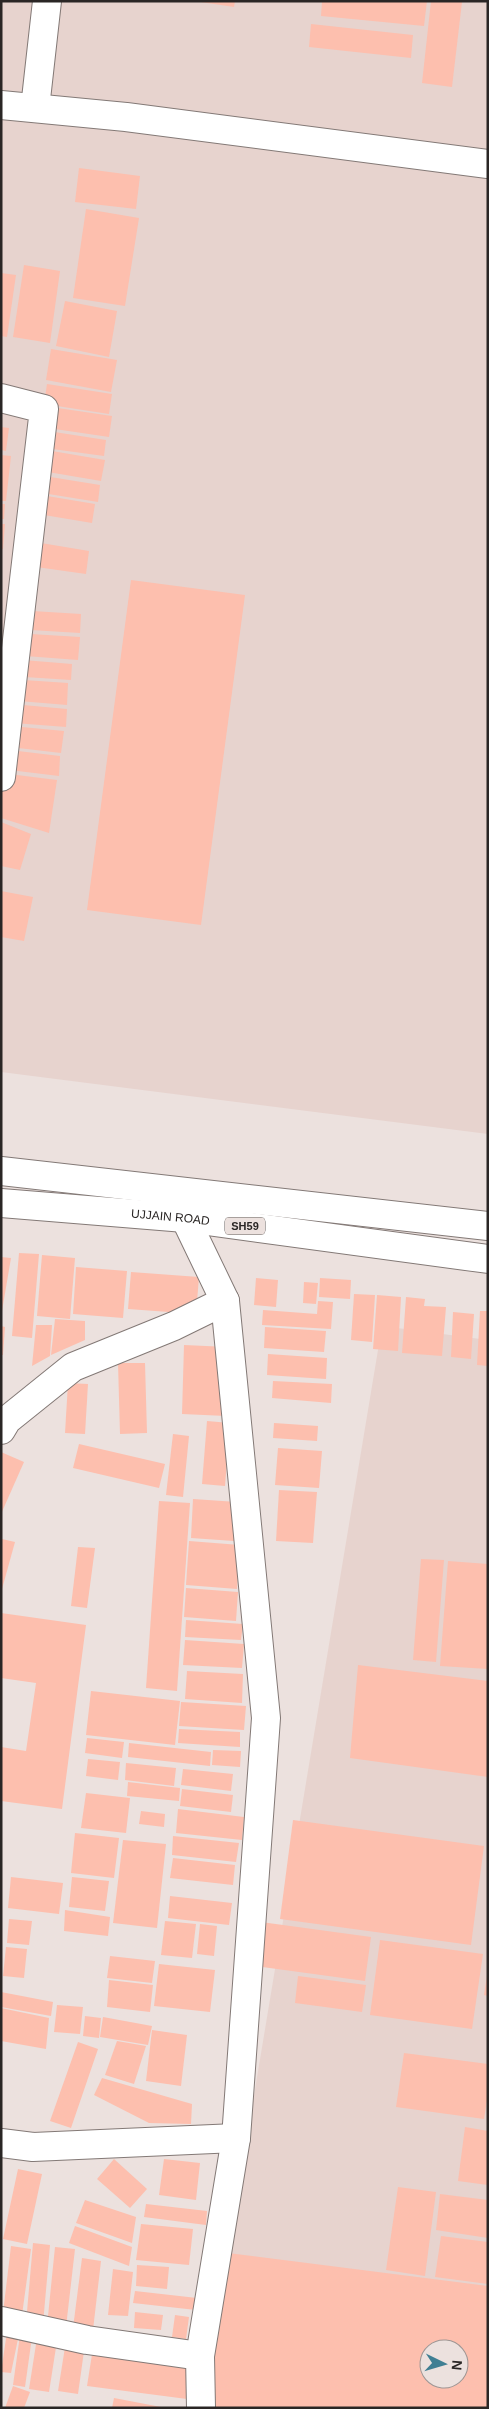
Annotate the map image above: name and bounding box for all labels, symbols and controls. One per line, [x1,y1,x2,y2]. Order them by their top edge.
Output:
street label: UJJAIN ROAD [131,1207,211,1228]
road number: SH59 [225,1218,265,1234]
north arrow [419,2339,469,2389]
text: N [449,2359,465,2371]

